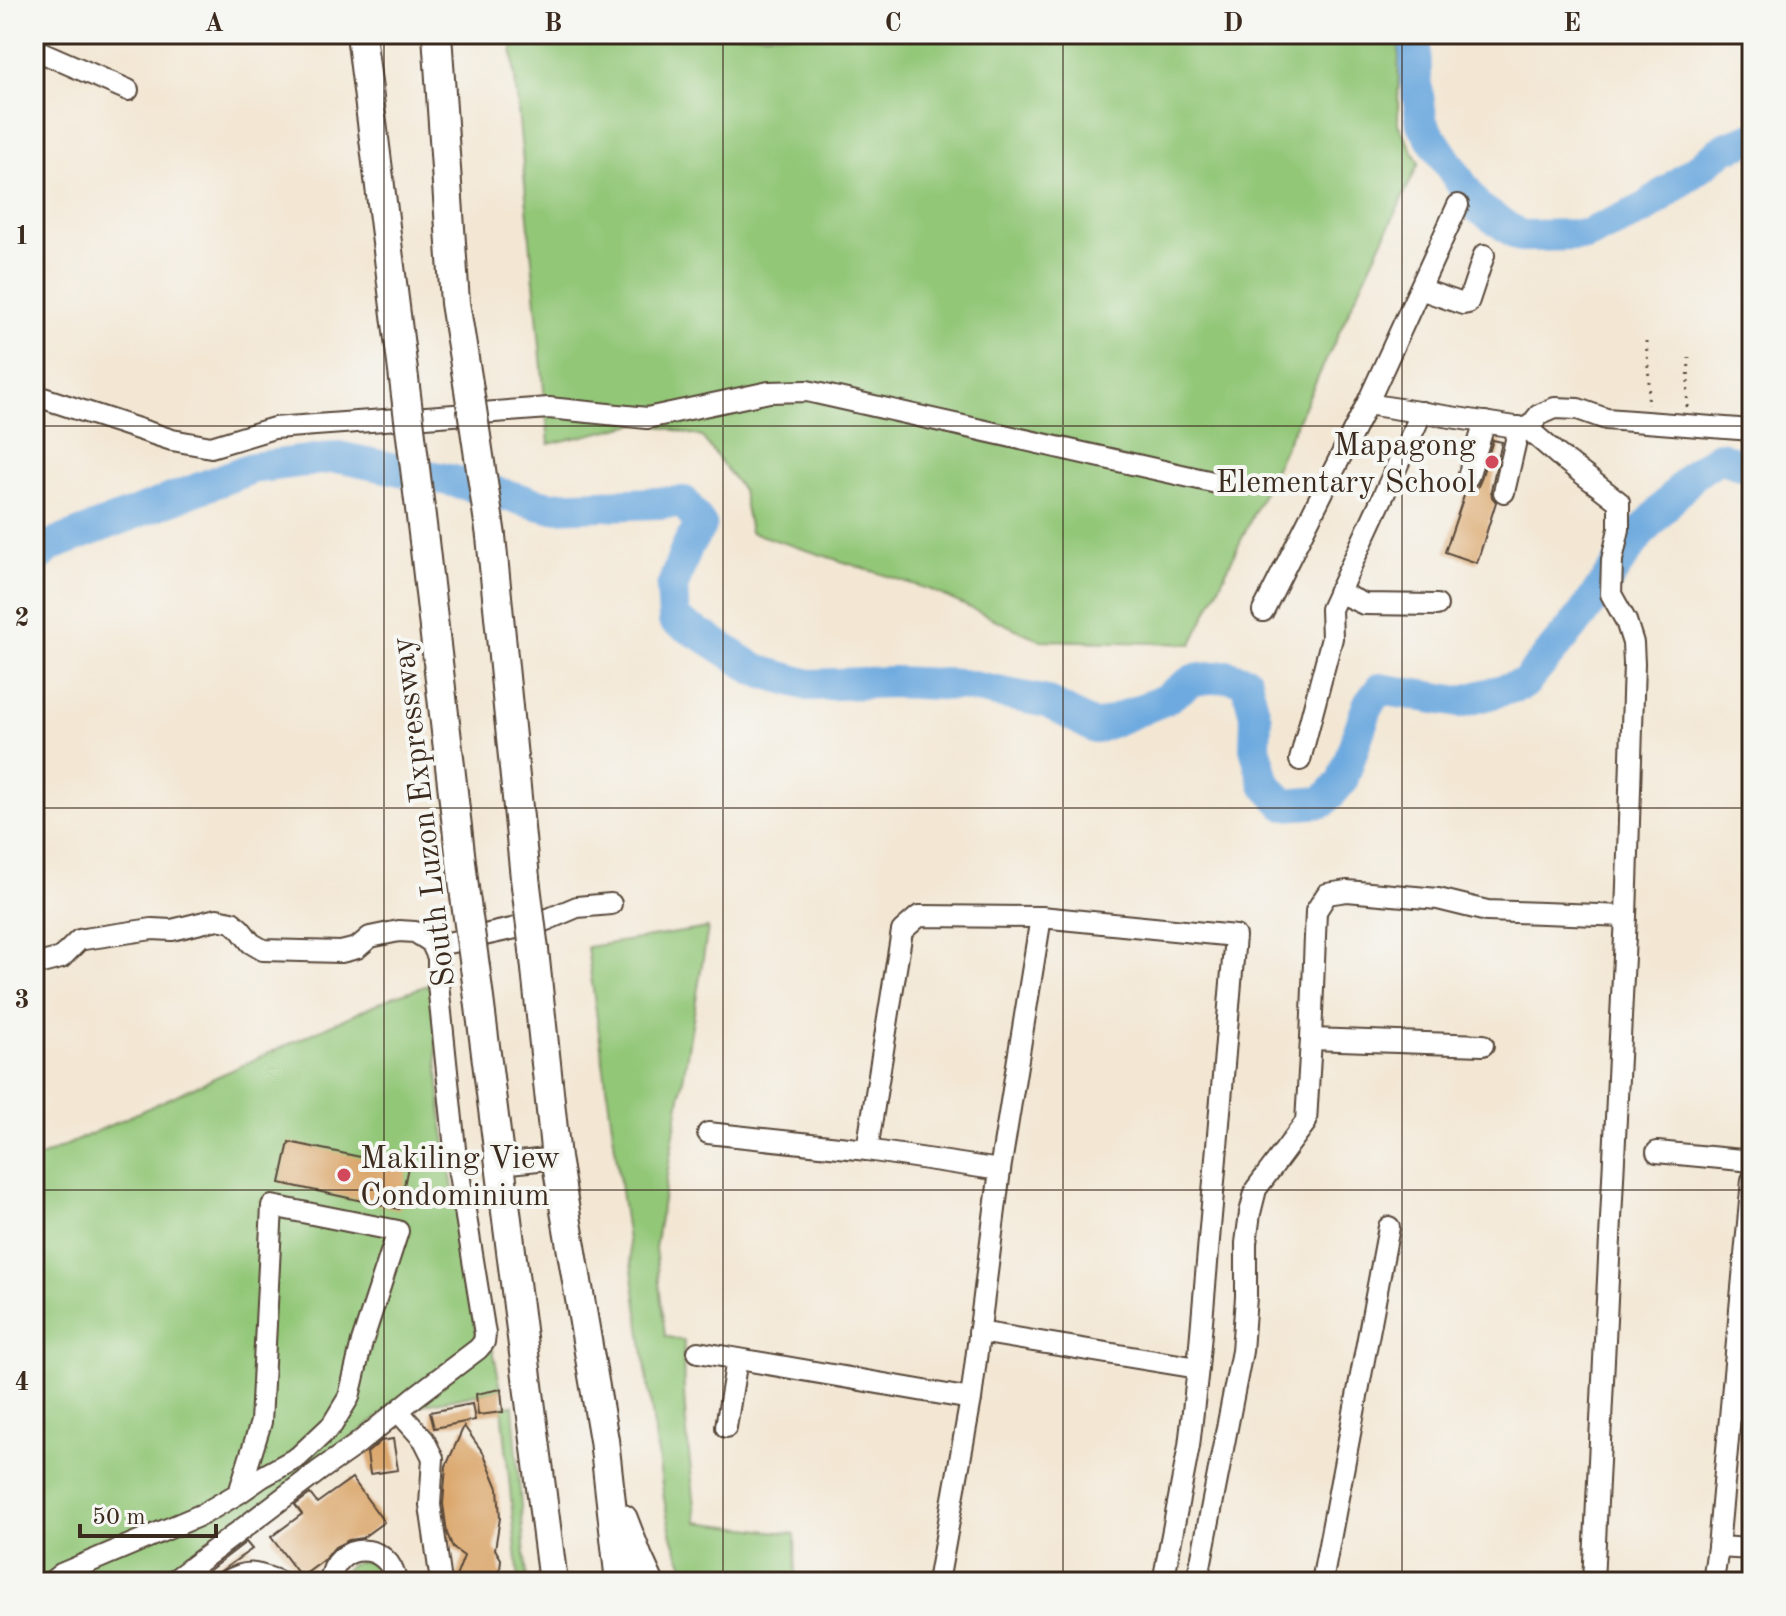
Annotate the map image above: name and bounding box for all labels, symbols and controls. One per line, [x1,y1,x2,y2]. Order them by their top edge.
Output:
text: A [204,11,224,37]
text: B [544,11,562,37]
text: C [884,11,902,37]
text: D [1223,11,1243,37]
text: E [1563,11,1581,37]
text: 1 [14,224,30,250]
place label: Mapagong Elementary School [1216,431,1476,500]
marker: Mapagong Elementary School [1483,453,1501,471]
text: 2 [14,606,30,632]
street label: South Luzon Expressway [388,635,462,988]
text: 3 [14,988,30,1014]
place label: Makiling View Condominium [360,1144,560,1213]
marker: Makiling View Condominium [335,1166,353,1184]
text: 4 [14,1370,30,1396]
scale bar [80,1488,216,1538]
text: 50 m [92,1506,146,1530]

